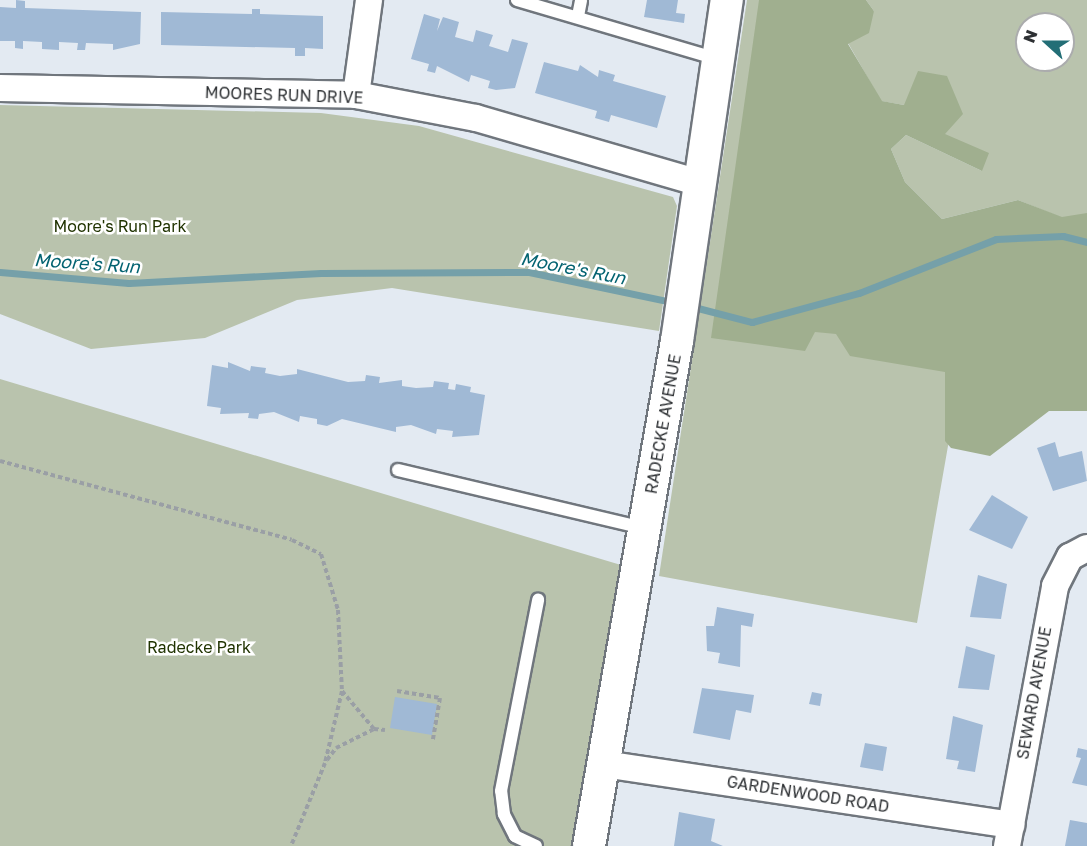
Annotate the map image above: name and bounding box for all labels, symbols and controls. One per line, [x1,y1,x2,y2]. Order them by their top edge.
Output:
north arrow [1015,12,1075,72]
text: N [1019,27,1042,46]
street label: MOORES RUN DRIVE [204,83,364,107]
park label: Moore's Run Park [54,216,186,236]
water label: Moore's Run [519,247,627,289]
water label: Moore's Run [33,249,141,277]
street label: RADECKE AVENUE [641,353,685,495]
street label: SEWARD AVENUE [1013,625,1055,761]
park label: Radecke Park [147,637,251,657]
street label: GARDENWOOD ROAD [725,772,891,816]

